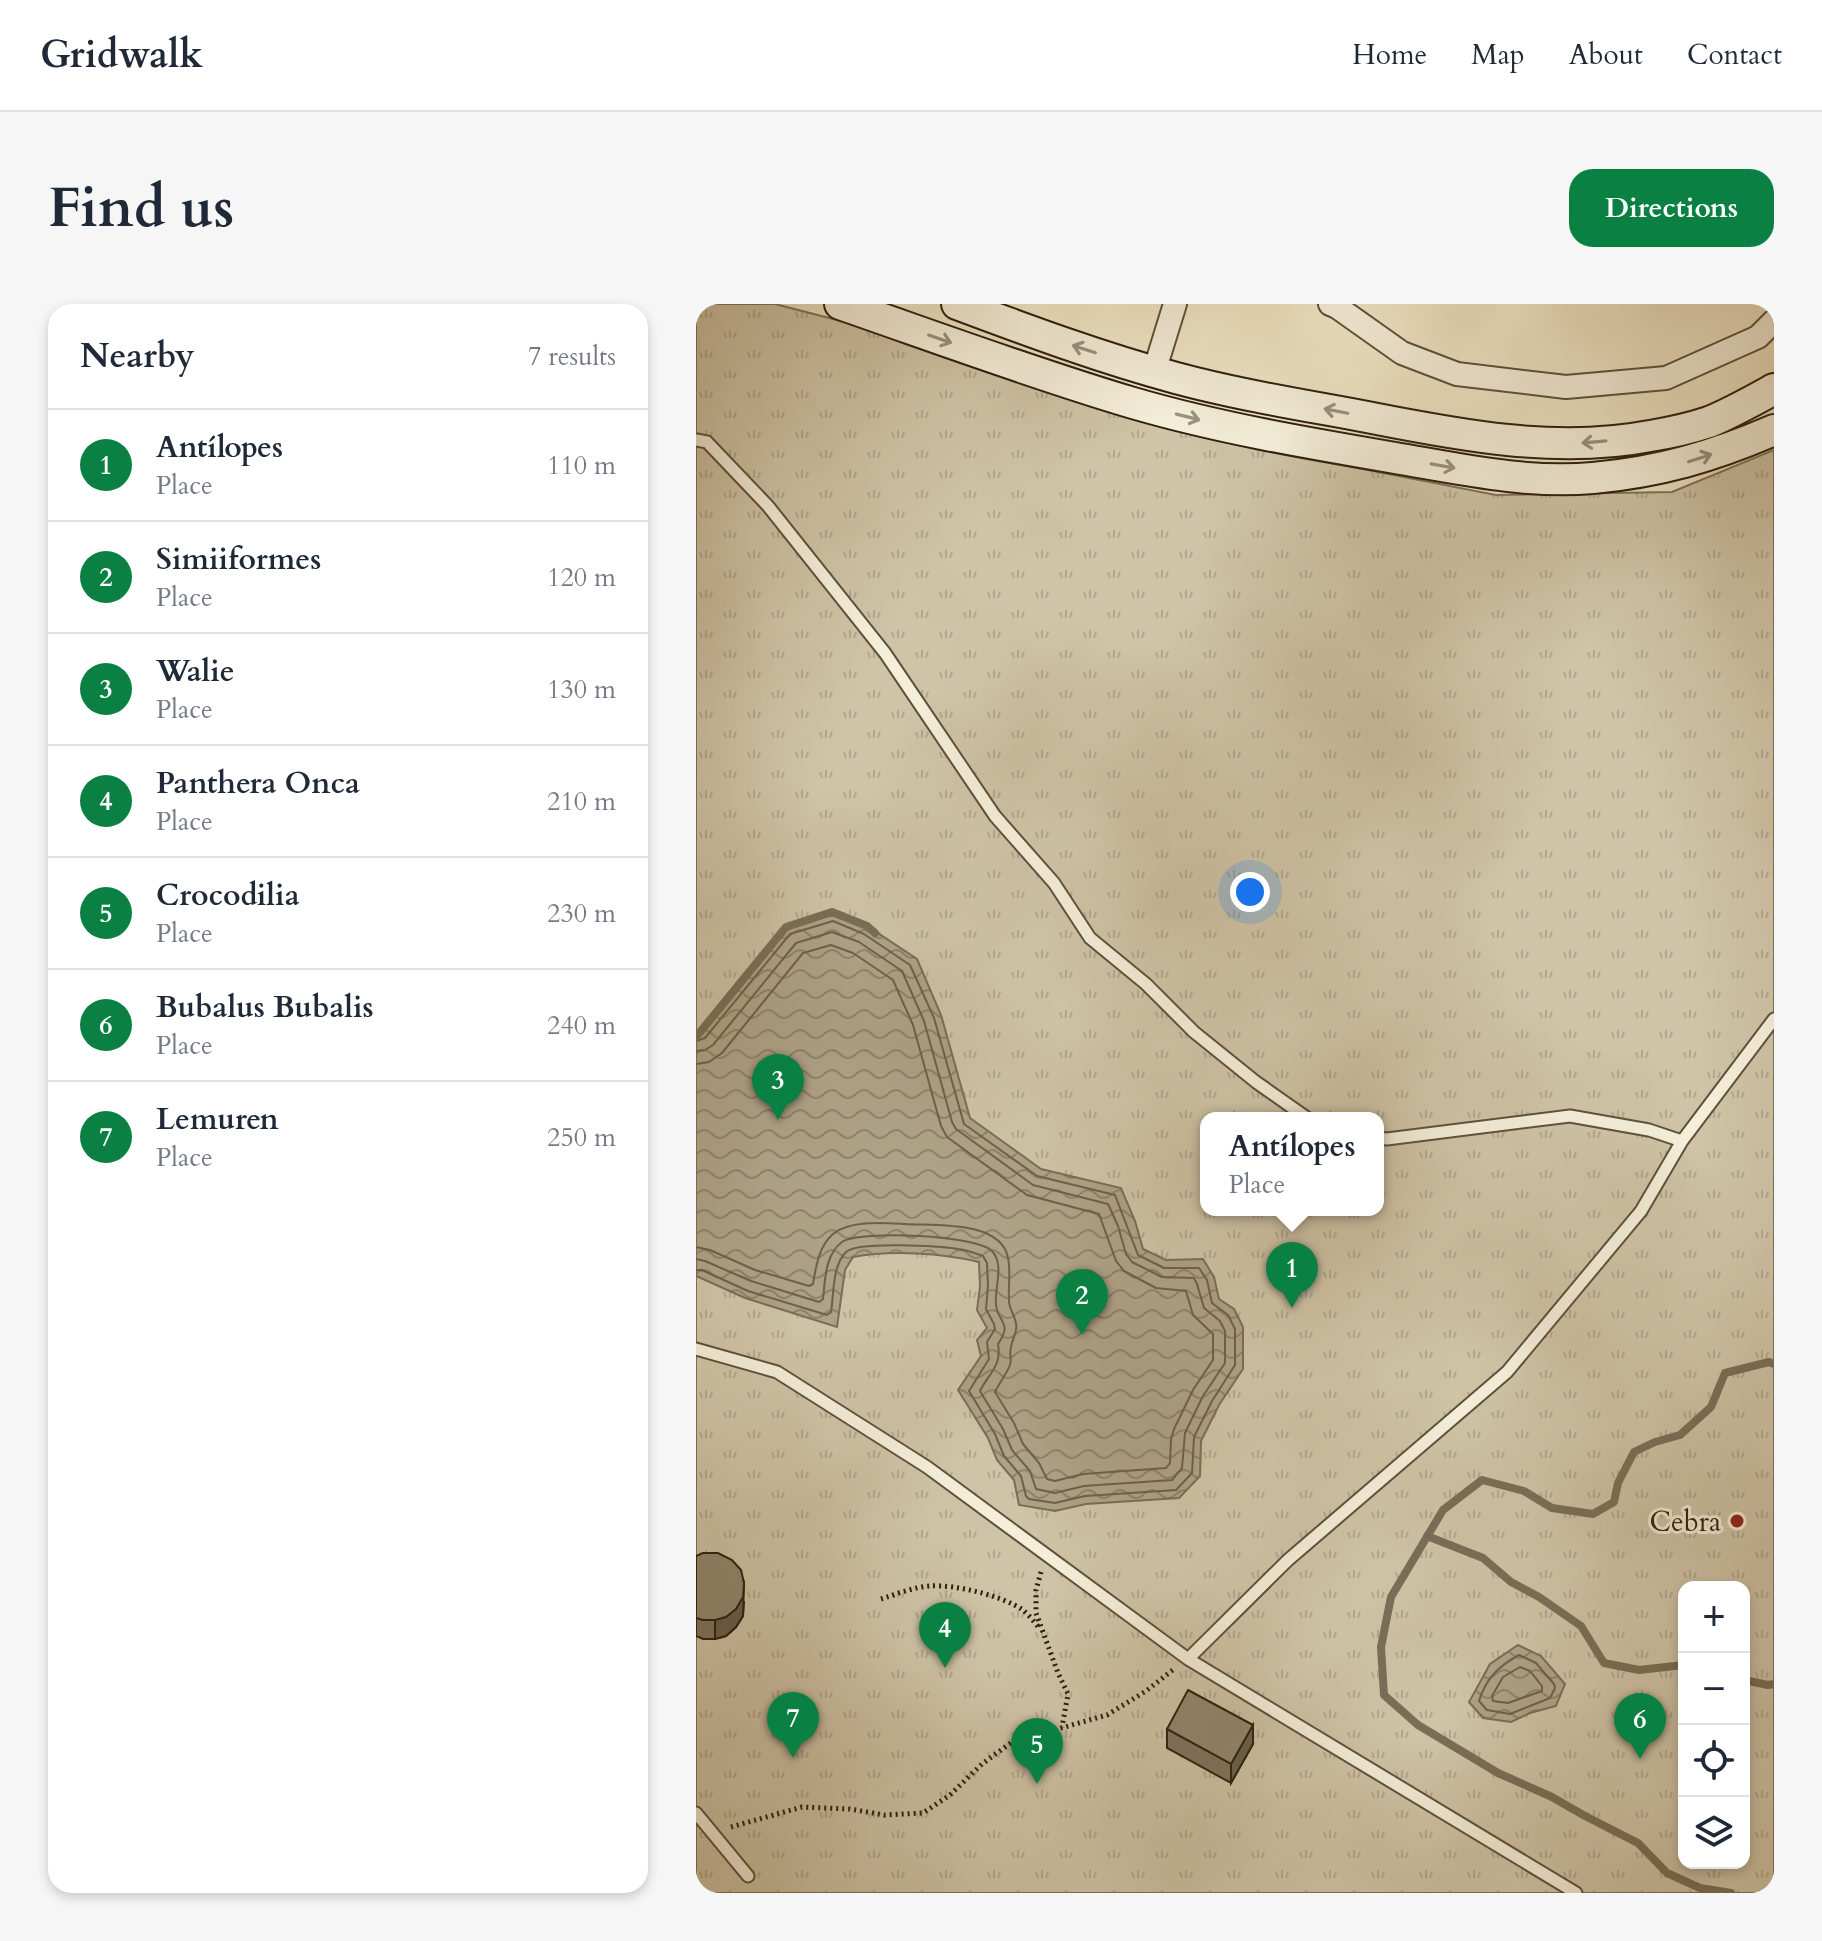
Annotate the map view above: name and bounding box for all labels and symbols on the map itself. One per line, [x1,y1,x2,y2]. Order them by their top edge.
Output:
one-way arrow [928,332,953,347]
one-way arrow [1072,341,1097,356]
one-way arrow [1324,403,1350,418]
one-way arrow [1175,410,1201,425]
one-way arrow [1581,434,1608,449]
one-way arrow [1687,450,1713,465]
one-way arrow [1430,459,1456,474]
your location [1230,872,1270,912]
pin: 3 [752,1054,804,1120]
pin: 1 [1266,1242,1318,1308]
pin: 2 [1056,1269,1108,1335]
place label: Cebra [1650,1503,1721,1541]
marker: Cebra [1728,1512,1746,1530]
pin: 4 [919,1602,971,1668]
pin: 7 [767,1692,819,1758]
pin: 6 [1614,1693,1666,1759]
pin: 5 [1011,1718,1063,1784]

